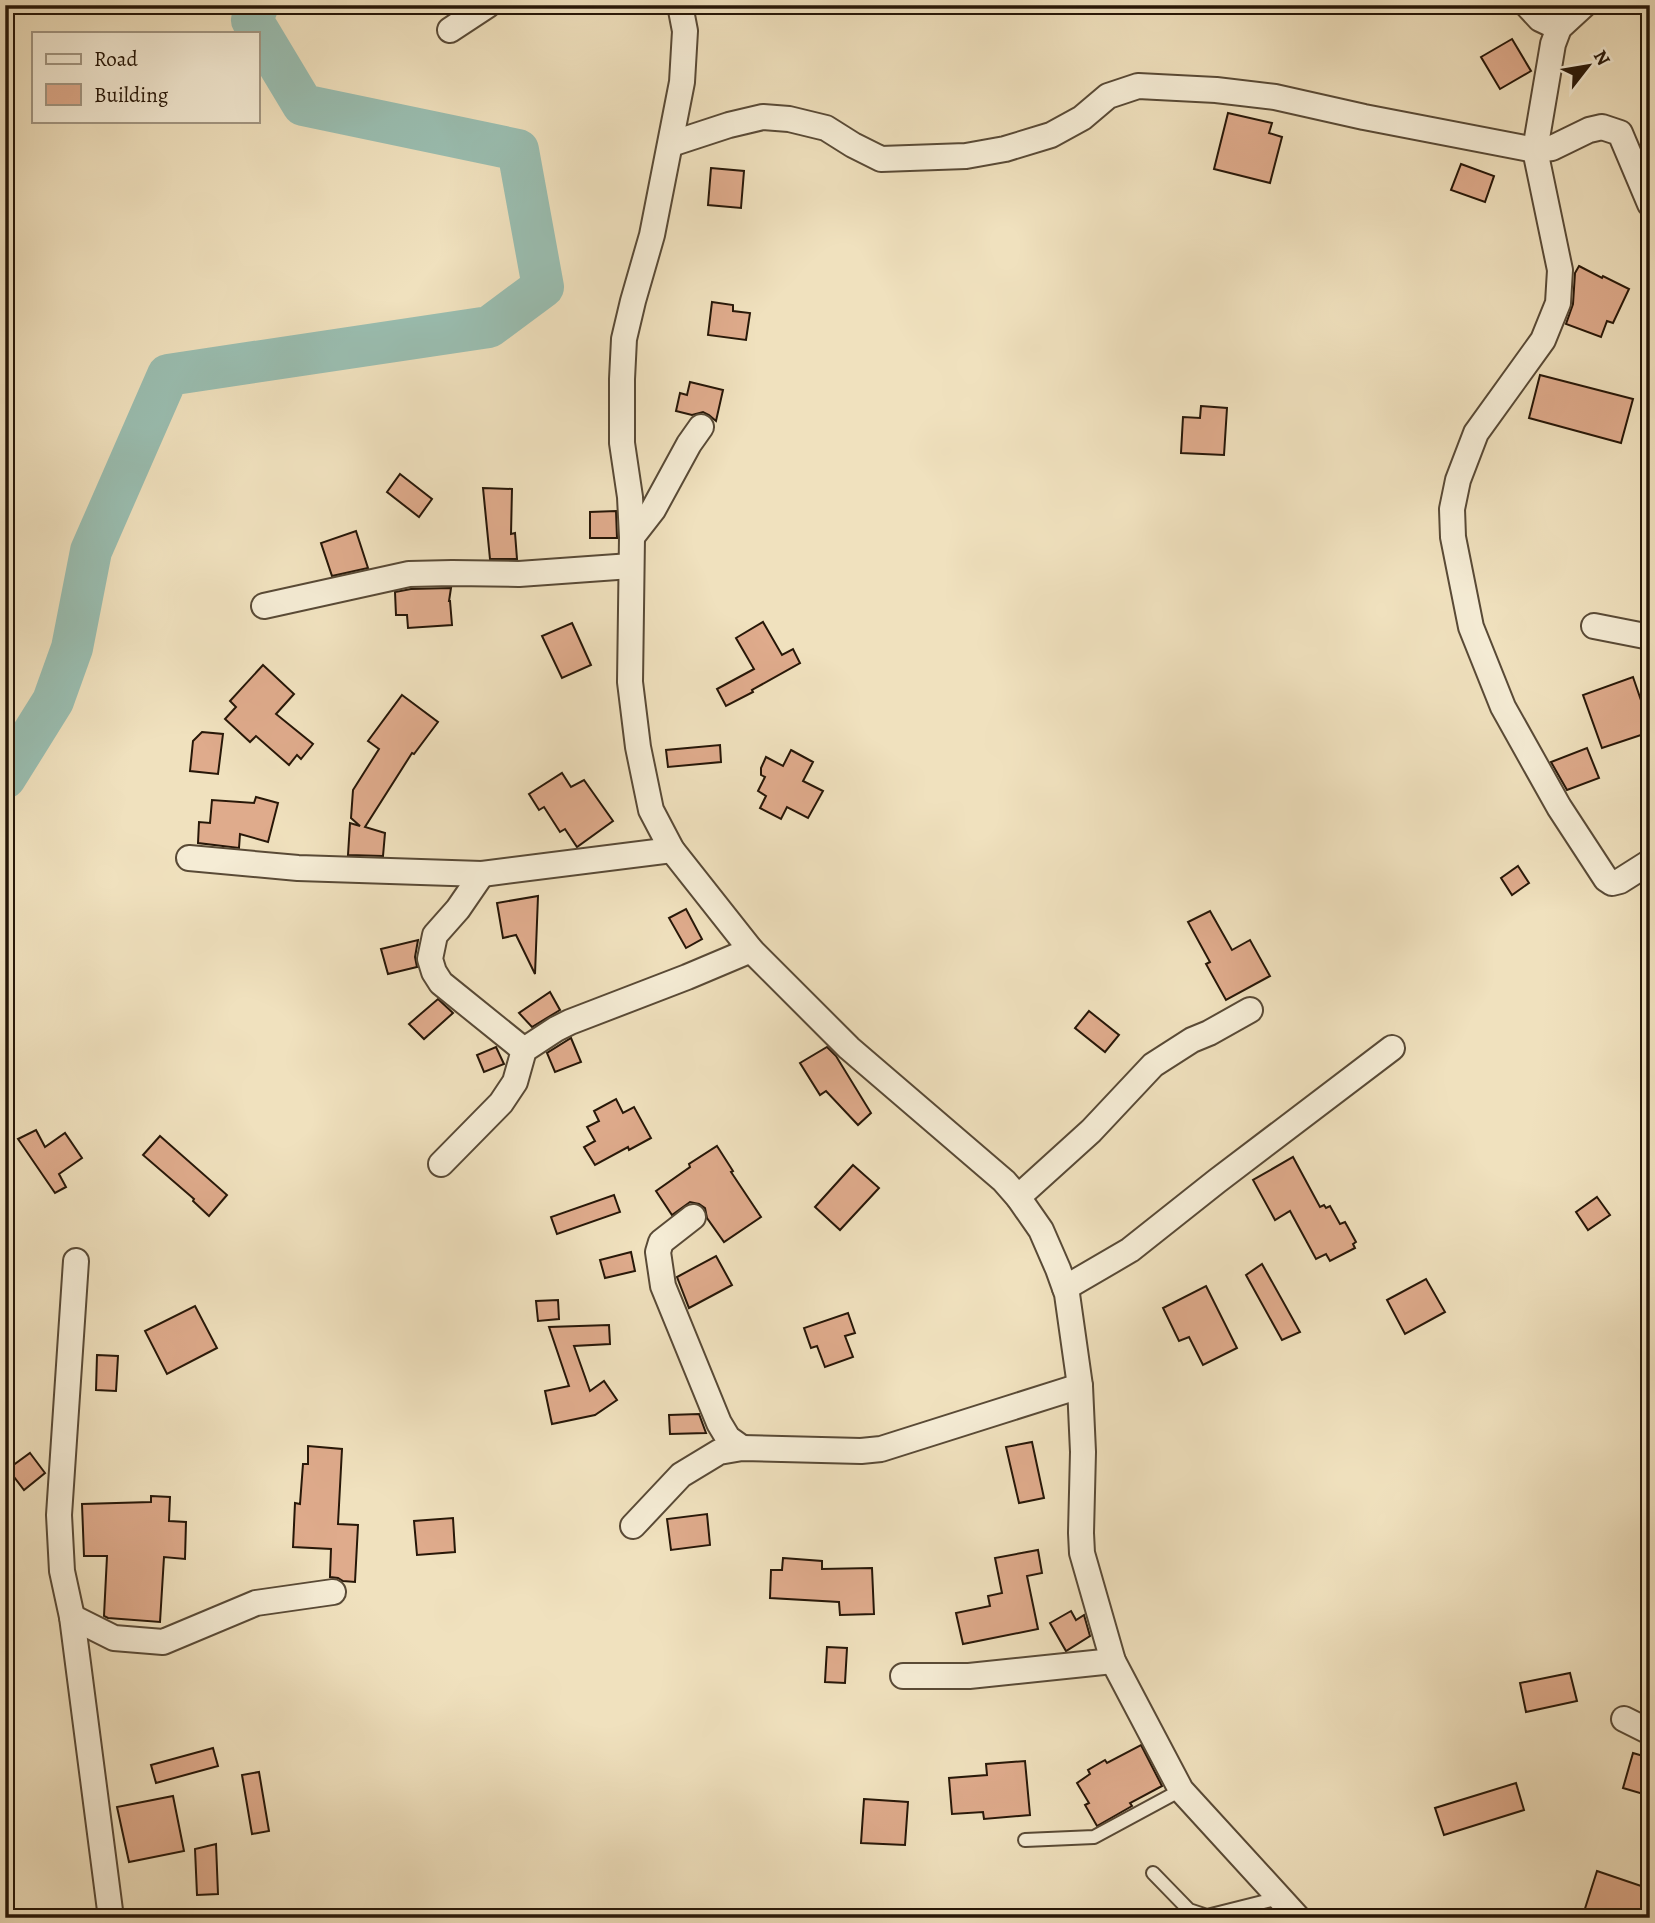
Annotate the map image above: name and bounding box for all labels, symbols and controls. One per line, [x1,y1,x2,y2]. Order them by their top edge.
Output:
legend [32,32,259,122]
north arrow [1554,32,1624,102]
text: Road [94,45,138,73]
text: N [1587,45,1617,71]
text: Building [94,81,169,109]

